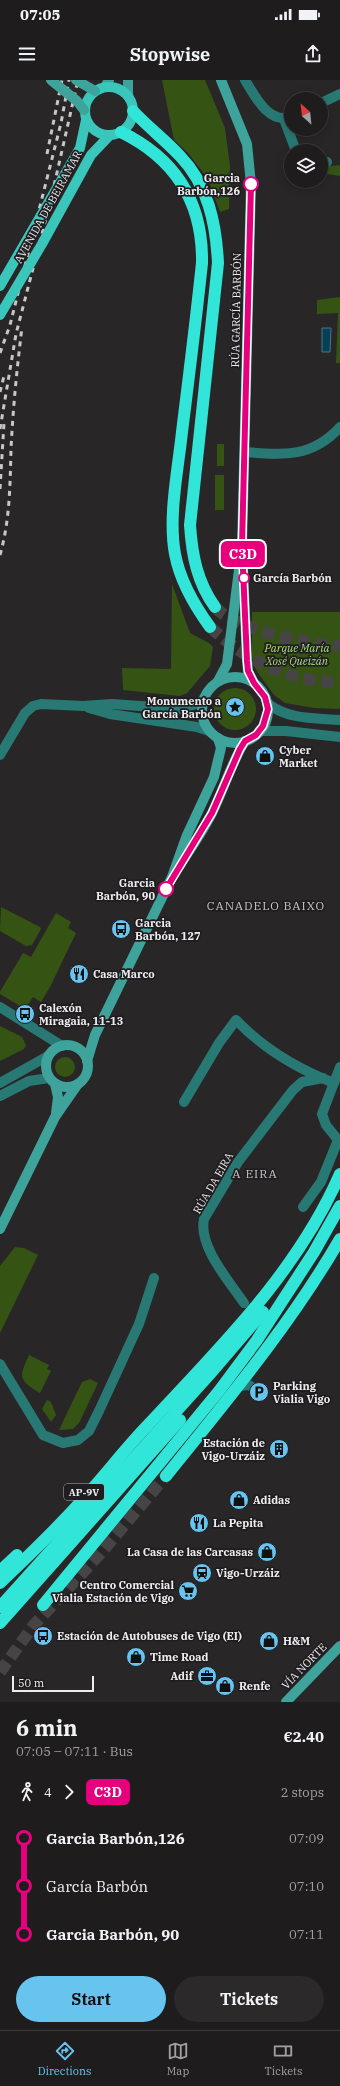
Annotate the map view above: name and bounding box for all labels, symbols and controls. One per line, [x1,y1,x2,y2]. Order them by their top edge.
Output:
text: 07:05 [20,5,61,24]
icon: menu [16,43,38,65]
text: Stopwise [130,43,210,66]
icon: share [302,43,324,65]
north arrow [284,92,328,136]
map controls [284,92,328,188]
button: layers [284,144,328,188]
street label: AVENIDA DE BEIRAMAR [11,148,85,266]
place label: Garcia Barbón,126 [177,171,240,198]
marker: Garcia Barbón,126 [243,176,259,192]
street label: RÚA GARCÍA BARBÓN [228,252,244,367]
line badge: C3D [220,541,266,567]
text: C3D [229,545,257,563]
place label: García Barbón [253,571,332,585]
marker: García Barbón [238,572,250,584]
park label: Parque María Xosé Queizán [264,641,329,668]
place label: Monumento a García Barbón [142,694,221,721]
place icon: Monumento a García Barbón [224,696,246,718]
place label: Cyber Market [279,743,318,770]
shop icon: Cyber Market [254,745,276,767]
place label: Garcia Barbón, 90 [96,876,155,903]
marker: Garcia Barbón, 90 [158,881,174,897]
district label: CANADELO BAIXO [207,898,325,913]
place label: Garcia Barbón, 127 [135,916,201,943]
bus stop icon: Garcia Barbón, 127 [110,918,132,940]
restaurant icon: Casa Marco [68,963,90,985]
place label: Casa Marco [93,967,155,981]
place label: Calexón Miragaia, 11-13 [39,1001,123,1028]
bus stop icon: Calexón Miragaia, 11-13 [14,1003,36,1025]
street label: RÚA DA EIRA [190,1149,236,1216]
district label: A EIRA [232,1166,278,1181]
place label: Parking Vialia Vigo [273,1379,330,1406]
parking icon: Parking Vialia Vigo [248,1381,270,1403]
place label: Estación de Vigo-Urzáiz [201,1436,265,1463]
building icon: Estación de Vigo-Urzáiz [268,1438,290,1460]
road number: AP-9V [64,1484,104,1500]
shop icon: Adidas [228,1489,250,1511]
place label: Adidas [253,1493,290,1507]
restaurant icon: La Pepita [188,1512,210,1534]
place label: La Pepita [213,1516,263,1530]
shop icon: La Casa de las Carcasas [256,1541,278,1563]
place label: La Casa de las Carcasas [127,1545,253,1559]
station icon: Vigo-Urzáiz [191,1562,213,1584]
place label: Vigo-Urzáiz [216,1566,280,1580]
place label: Centro Comercial Vialia Estación de Vigo [52,1578,174,1605]
supermarket icon: Centro Comercial Vialia Estación de Vigo [177,1580,199,1602]
bus stop icon: Estación de Autobuses de Vigo (EI) [32,1625,54,1647]
place label: Estación de Autobuses de Vigo (EI) [57,1629,242,1643]
shop icon: H&M [258,1630,280,1652]
place label: H&M [283,1634,310,1648]
street label: VÍA NORTE [278,1640,330,1692]
shop icon: Time Road [125,1646,147,1668]
place label: Time Road [150,1650,209,1664]
office icon: Adif [196,1665,218,1687]
place label: Adif [171,1669,194,1683]
scale bar [12,1674,94,1693]
shop icon: Renfe [214,1675,236,1697]
text: 50 m [18,1676,44,1690]
place label: Renfe [239,1679,270,1693]
text: 6 min [16,1713,78,1742]
text: €2.40 [283,1727,324,1746]
text: 07:05 – 07:11 · Bus [16,1743,133,1760]
icon: walk [16,1781,38,1803]
icon: forward [58,1781,80,1803]
text: C3D [94,1783,122,1801]
text: 4 [44,1784,52,1801]
text: 2 stops [281,1784,324,1801]
text: Garcia Barbón,126 [46,1829,185,1848]
text: 07:09 [289,1830,324,1847]
text: García Barbón [46,1877,148,1896]
text: 07:10 [289,1878,324,1895]
text: Garcia Barbón, 90 [46,1925,179,1944]
text: 07:11 [289,1926,324,1943]
button: Start [16,1976,166,2022]
button: Tickets [174,1976,324,2022]
tab: Directions [38,2040,91,2078]
tab: Map [167,2040,189,2078]
tab: Tickets [265,2040,302,2078]

